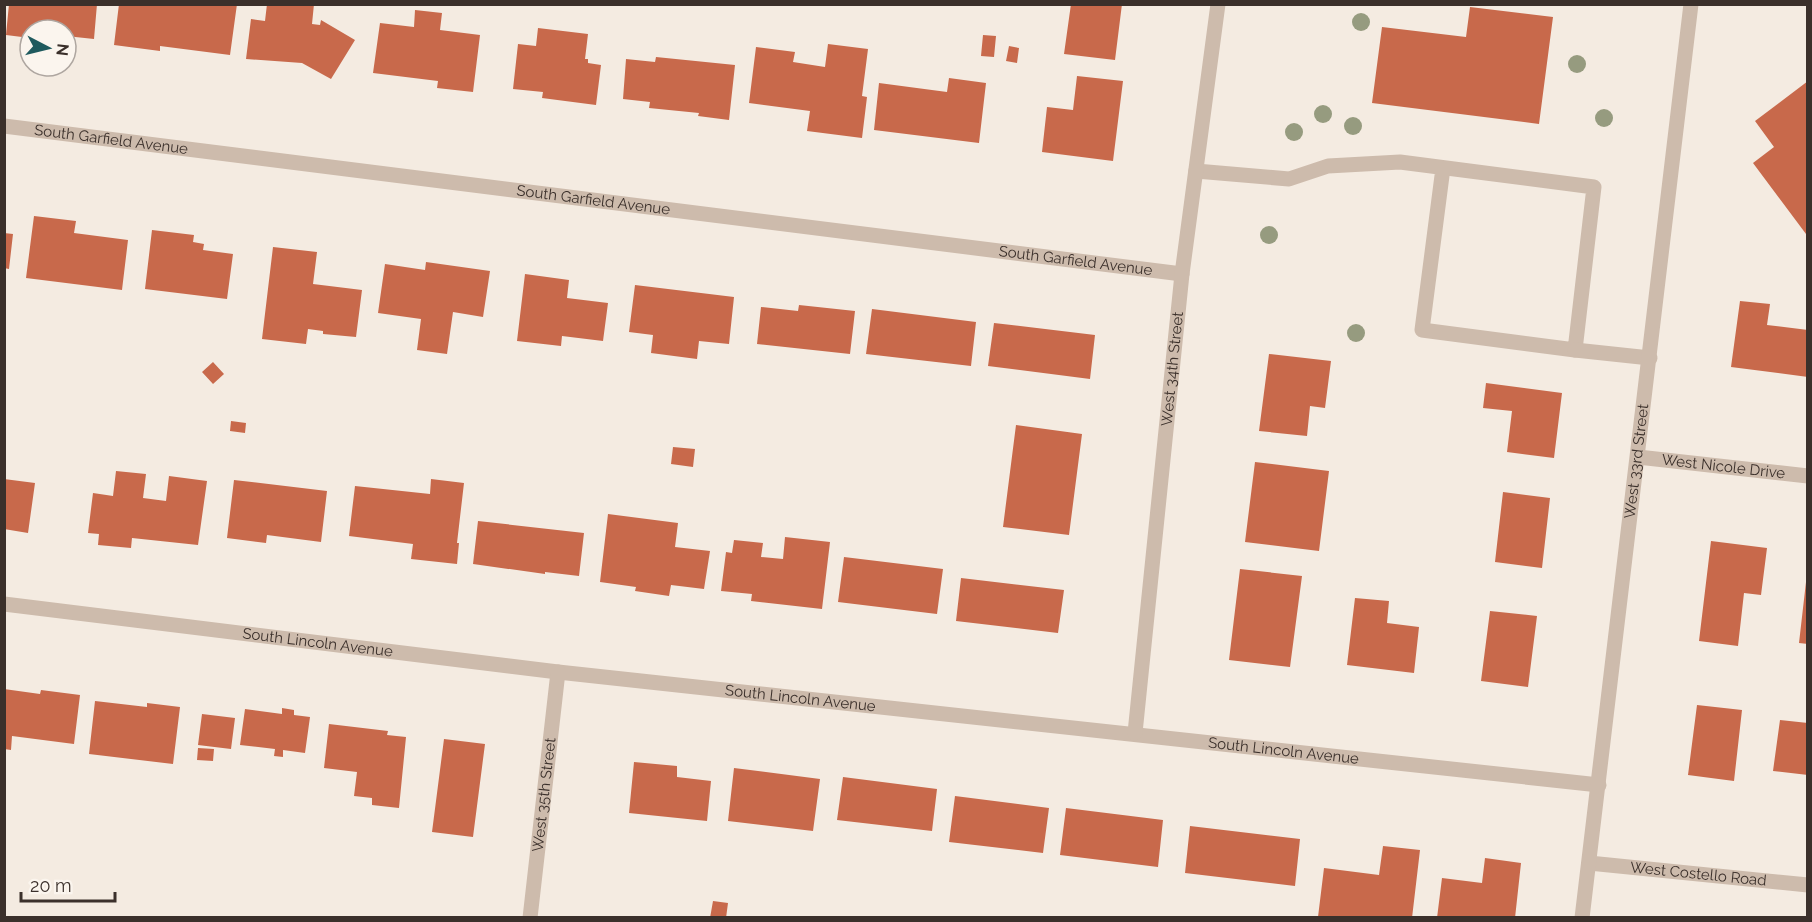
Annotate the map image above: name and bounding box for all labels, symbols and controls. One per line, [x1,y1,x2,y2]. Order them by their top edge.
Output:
north arrow [18,18,78,78]
text: N [52,43,73,57]
street label: South Garfield Avenue [33,121,189,158]
street label: South Garfield Avenue [516,181,671,219]
street label: South Garfield Avenue [998,242,1154,279]
street label: West 34th Street [1157,311,1187,427]
street label: West 33rd Street [1621,403,1652,520]
street label: West Nicole Drive [1661,451,1786,482]
street label: South Lincoln Avenue [241,624,394,661]
street label: South Lincoln Avenue [724,681,877,715]
street label: South Lincoln Avenue [1207,734,1360,768]
street label: West 35th Street [529,737,559,853]
street label: West Costello Road [1629,858,1767,890]
scale bar [21,865,116,903]
text: 20 m [30,875,72,896]

